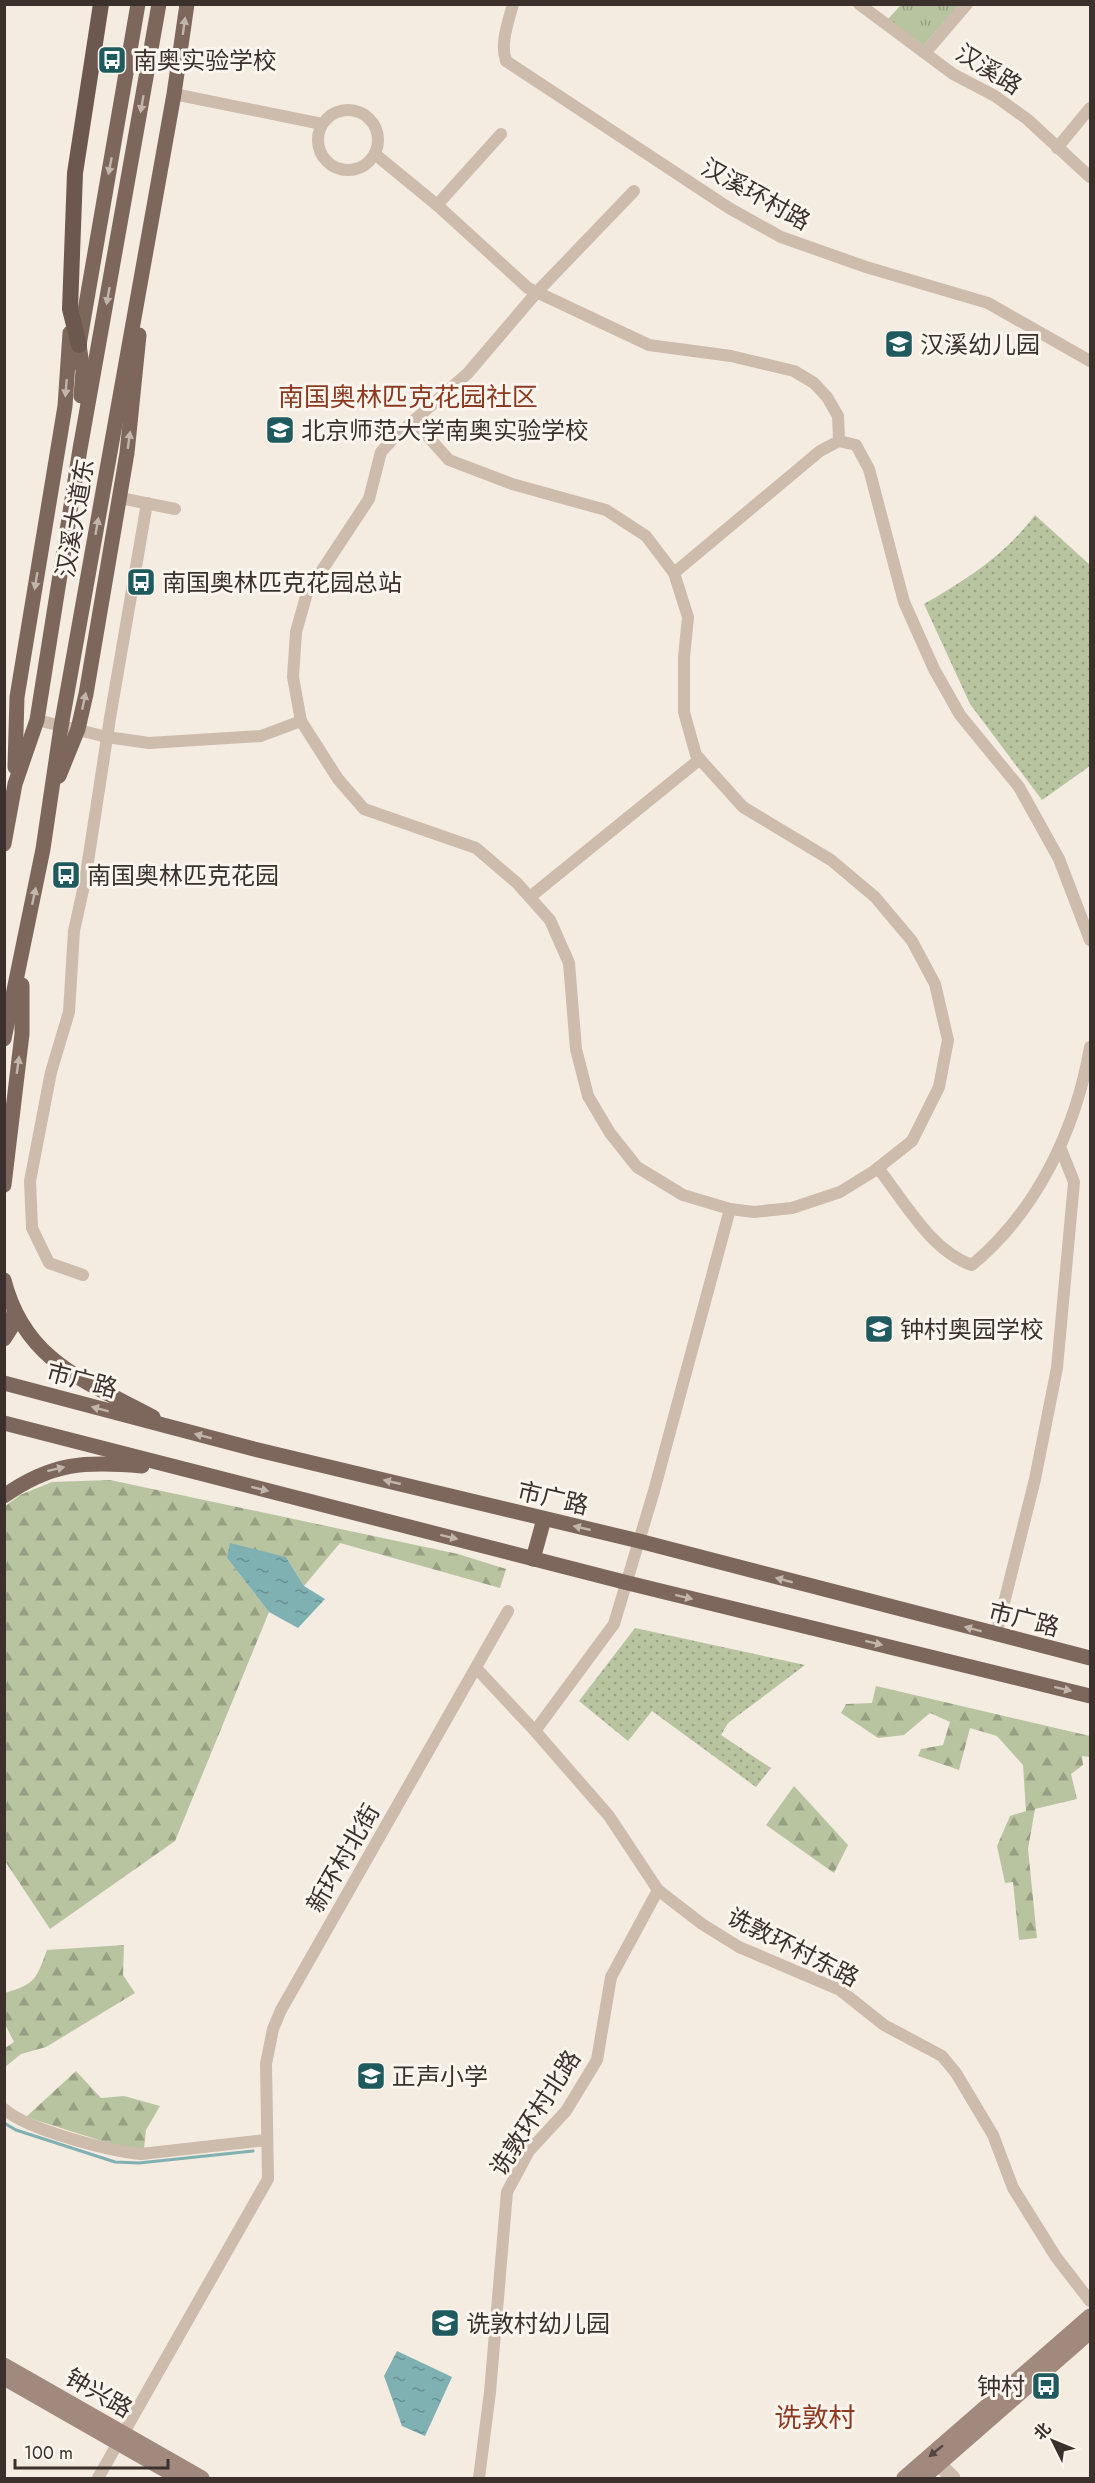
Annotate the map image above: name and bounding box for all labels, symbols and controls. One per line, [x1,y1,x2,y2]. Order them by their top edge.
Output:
one-way arrow [179,16,188,35]
street label: 汉溪路 [949,35,1029,103]
place label: 南奥实验学校 [133,43,277,78]
bus stop icon: 南奥实验学校 [96,44,128,76]
one-way arrow [137,94,146,113]
street label: 汉溪环村路 [695,150,817,238]
one-way arrow [105,156,114,175]
one-way arrow [103,286,112,305]
place label: 汉溪幼儿园 [920,327,1040,362]
school or university icon: 汉溪幼儿园 [883,328,915,360]
district label: 南国奥林匹克花园社区 [278,378,538,416]
one-way arrow [62,379,71,398]
place label: 北京师范大学南奥实验学校 [301,413,589,448]
school or university icon: 北京师范大学南奥实验学校 [264,414,296,446]
one-way arrow [124,431,134,450]
street label: 汉溪大道东 [47,456,103,580]
one-way arrow [92,516,101,535]
place label: 南国奥林匹克花园总站 [162,565,402,600]
bus stop icon: 南国奥林匹克花园总站 [125,566,157,598]
one-way arrow [31,572,40,591]
one-way arrow [80,692,90,710]
place label: 南国奥林匹克花园 [87,858,279,893]
bus stop icon: 南国奥林匹克花园 [50,859,82,891]
one-way arrow [30,886,39,905]
one-way arrow [13,1055,22,1074]
place label: 钟村奥园学校 [900,1312,1044,1347]
school or university icon: 钟村奥园学校 [863,1313,895,1345]
street label: 市广路 [43,1354,121,1406]
one-way arrow [91,1403,110,1413]
one-way arrow [194,1431,212,1440]
one-way arrow [47,1464,65,1474]
street label: 市广路 [514,1473,592,1523]
one-way arrow [383,1477,402,1487]
one-way arrow [252,1485,270,1494]
one-way arrow [573,1522,591,1532]
one-way arrow [440,1533,458,1543]
one-way arrow [775,1574,793,1584]
one-way arrow [675,1593,694,1602]
street label: 市广路 [985,1593,1063,1645]
one-way arrow [963,1624,981,1633]
one-way arrow [865,1639,883,1649]
one-way arrow [1054,1685,1073,1695]
street label: 新环村北街 [298,1797,388,1919]
street label: 诜敦环村东路 [721,1899,865,1995]
street label: 诜敦环村北路 [481,2043,589,2183]
place label: 正声小学 [392,2059,488,2094]
school or university icon: 正声小学 [355,2060,387,2092]
place label: 诜敦村幼儿园 [466,2306,610,2341]
school or university icon: 诜敦村幼儿园 [429,2307,461,2339]
street label: 钟兴路 [59,2360,139,2426]
place label: 钟村 [977,2369,1025,2404]
bus stop icon: 钟村 [1030,2370,1062,2402]
district label: 诜敦村 [775,2398,856,2437]
north arrow [1023,2411,1083,2471]
text: 北 [1029,2417,1056,2445]
scale bar [15,2432,168,2470]
text: 100 m [24,2440,73,2466]
one-way arrow [928,2445,944,2458]

